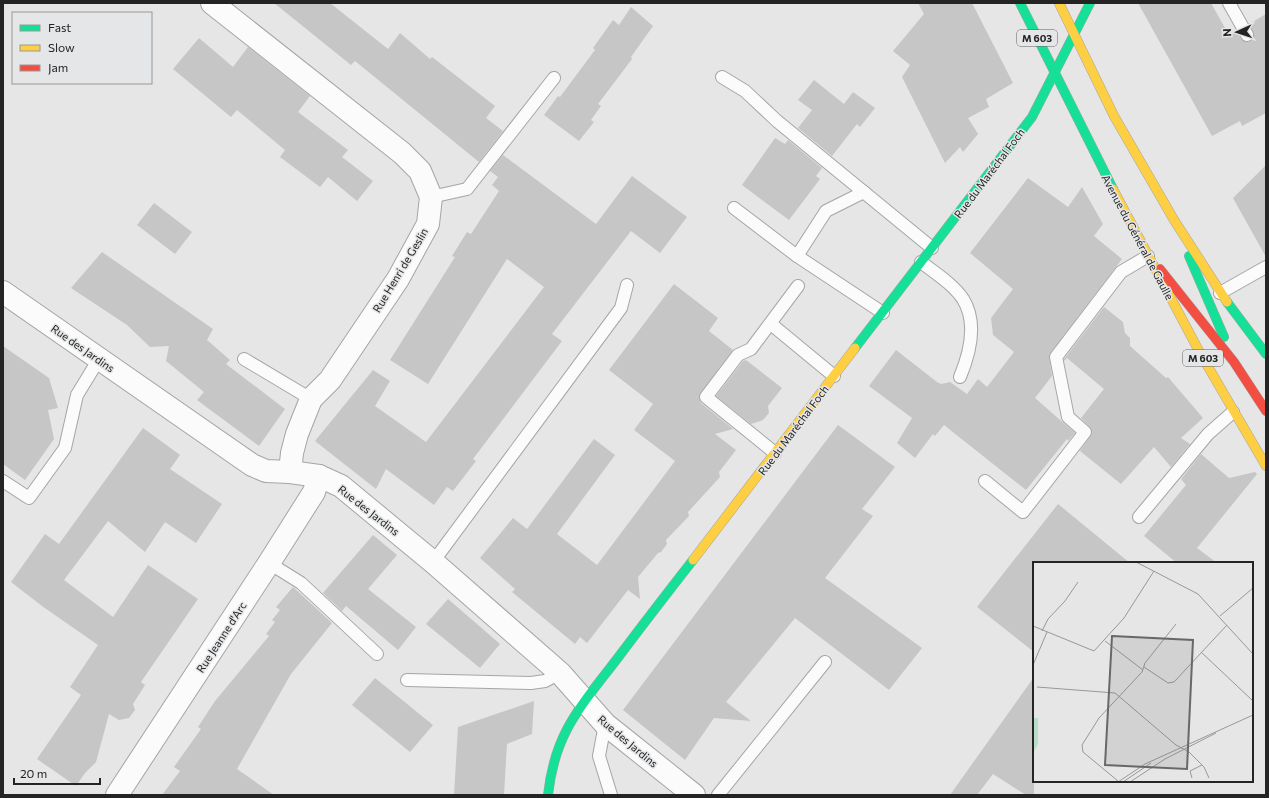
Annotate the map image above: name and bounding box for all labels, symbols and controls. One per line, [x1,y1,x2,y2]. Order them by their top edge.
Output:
legend [12,12,152,84]
north arrow [1217,12,1257,52]
text: Fast [48,20,71,34]
text: N [1220,28,1233,37]
road number: M 603 [1017,30,1057,46]
text: Slow [48,40,75,54]
text: Jam [48,60,68,75]
street label: Rue du Maréchal Foch [951,126,1027,220]
street label: Avenue du Général de Gaulle [1099,172,1177,302]
street label: Rue Henri de Geslin [370,225,430,315]
street label: Rue des Jardins [48,321,117,375]
road number: M 603 [1183,350,1223,366]
street label: Rue du Maréchal Foch [755,383,831,477]
street label: Rue des Jardins [335,482,402,539]
inset map [1033,562,1253,782]
street label: Rue Jeanne d'Arc [193,599,250,675]
street label: Rue des Jardins [595,712,661,771]
scale bar [14,760,100,786]
text: 20 m [20,766,47,780]

